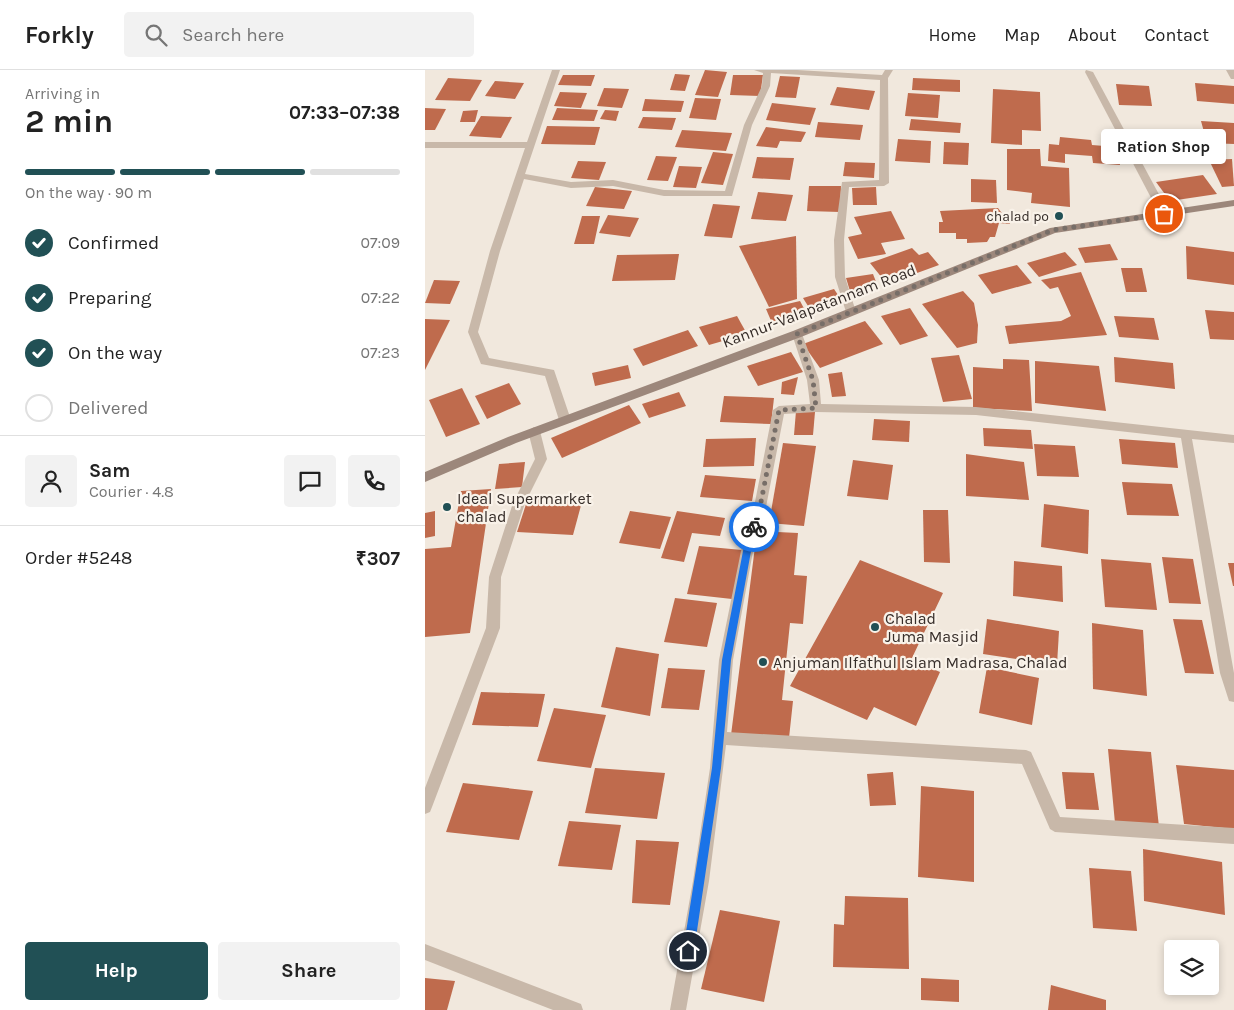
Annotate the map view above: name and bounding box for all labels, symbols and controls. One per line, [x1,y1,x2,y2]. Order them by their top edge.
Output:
search box [124,12,474,57]
text: Forkly [25,21,94,49]
icon: search [142,21,170,49]
text: Search here [182,24,284,46]
text: Home [928,24,976,46]
text: Map [1004,24,1040,46]
text: About [1068,24,1117,46]
text: Contact [1145,24,1209,46]
text: Arriving in [25,84,100,103]
text: 07:33–07:38 [289,102,400,124]
text: 2 min [25,103,113,140]
callout: Ration Shop [1101,129,1227,164]
text: Ration Shop [1117,137,1210,156]
text: On the way · 90 m [25,183,152,202]
pin [1143,193,1185,235]
icon: bag [1150,200,1178,228]
place label: chalad po [987,208,1049,225]
marker: chalad po [1053,210,1065,222]
icon: check [25,229,53,257]
text: Confirmed [68,232,159,254]
text: 07:09 [361,233,400,252]
street label: Kannur-Valapatannam Road [719,260,919,352]
icon: check [25,284,53,312]
text: Preparing [68,287,151,309]
text: 07:22 [361,288,400,307]
icon: check [25,339,53,367]
text: On the way [68,342,162,364]
text: 07:23 [361,343,400,362]
text: Delivered [68,397,148,419]
button: person [25,455,77,507]
button: chat [284,455,336,507]
button: phone [348,455,400,507]
text: Sam [89,460,130,482]
text: Courier · 4.8 [89,482,174,501]
place label: Ideal Supermarket chalad [457,489,592,526]
marker: Ideal Supermarket chalad [441,501,453,513]
courier [729,502,779,552]
icon: bike [740,513,768,541]
text: Order #5248 [25,547,132,569]
text: ₹307 [356,548,400,570]
place label: Chalad Juma Masjid [885,609,979,646]
marker: Chalad Juma Masjid [869,621,881,633]
place label: Anjuman Ilfathul Islam Madrasa, Chalad [773,653,1067,672]
marker: Anjuman Ilfathul Islam Madrasa, Chalad [757,656,769,668]
pin [667,930,709,972]
icon: home [674,937,702,965]
map controls [1164,940,1219,995]
button: layers [1164,940,1219,995]
button: Help [25,942,208,1000]
button: Share [218,942,400,1000]

